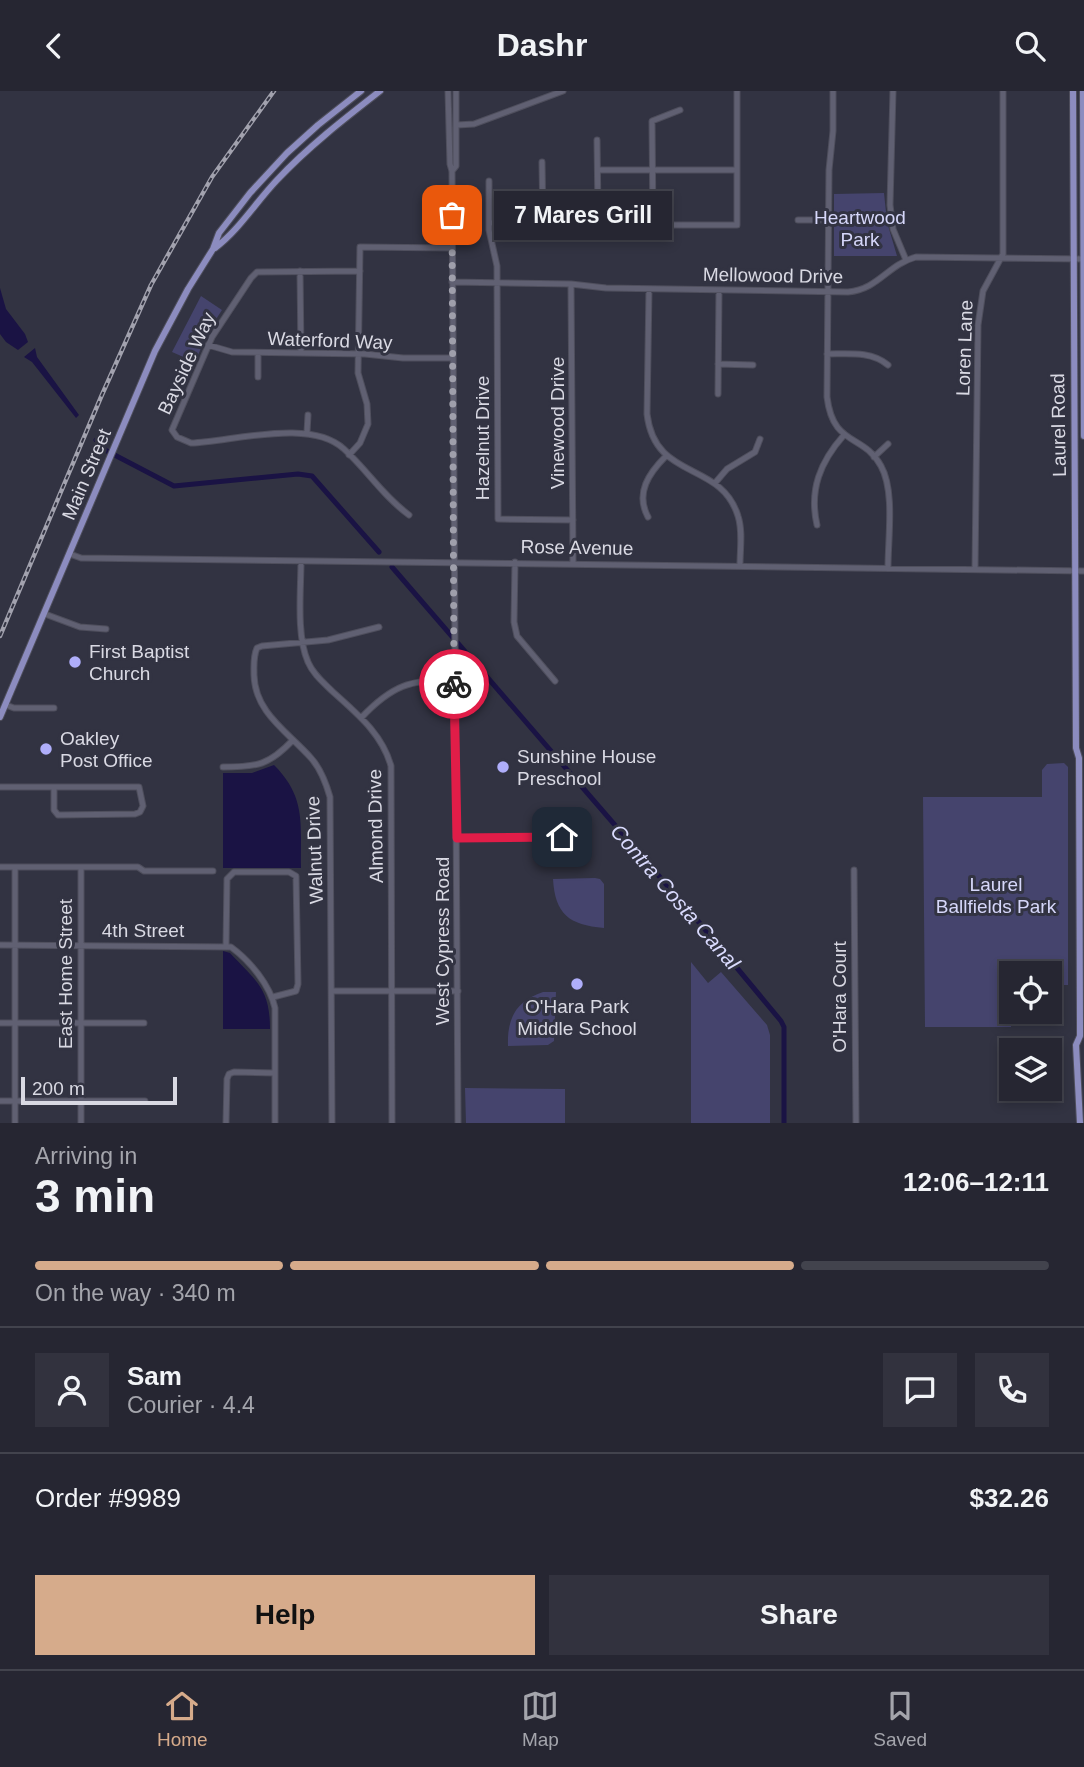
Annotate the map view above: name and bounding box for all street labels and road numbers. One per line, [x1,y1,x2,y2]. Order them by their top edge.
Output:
street label: Mellowood Drive [703,264,843,287]
street label: Loren Lane [952,300,977,396]
street label: Bayside Way [154,308,219,418]
street label: Waterford Way [267,328,393,353]
street label: Vinewood Drive [547,357,568,489]
street label: Laurel Road [1047,373,1070,477]
street label: Hazelnut Drive [472,376,493,500]
street label: Main Street [58,425,115,523]
street label: Rose Avenue [520,536,634,559]
street label: Almond Drive [364,769,387,883]
street label: Walnut Drive [302,796,327,904]
street label: West Cypress Road [432,857,453,1025]
street label: East Home Street [55,898,76,1049]
street label: 4th Street [102,920,185,941]
street label: O'Hara Court [829,941,850,1053]

